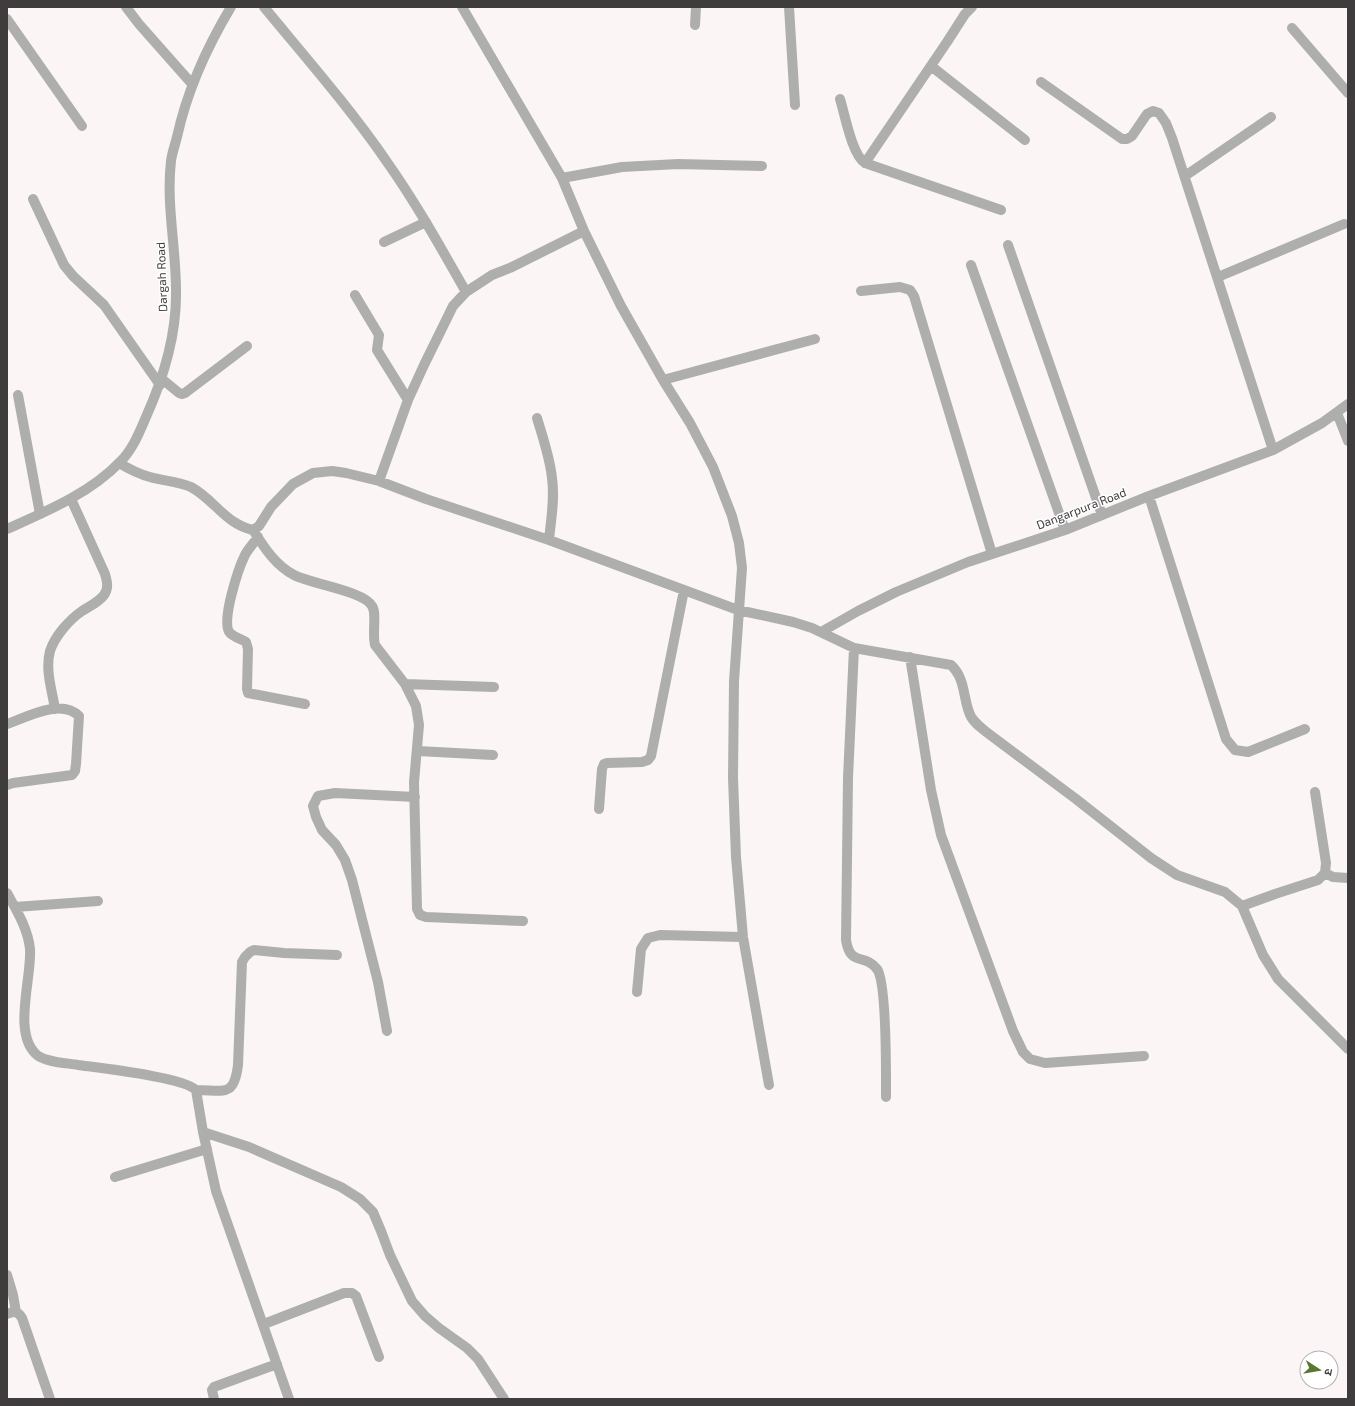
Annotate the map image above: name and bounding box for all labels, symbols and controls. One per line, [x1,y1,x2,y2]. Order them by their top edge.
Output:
street label: Dargah Road [153,242,169,312]
street label: Dangarpura Road [1034,484,1128,532]
north arrow [1299,1350,1339,1390]
text: उ [1322,1368,1336,1377]

